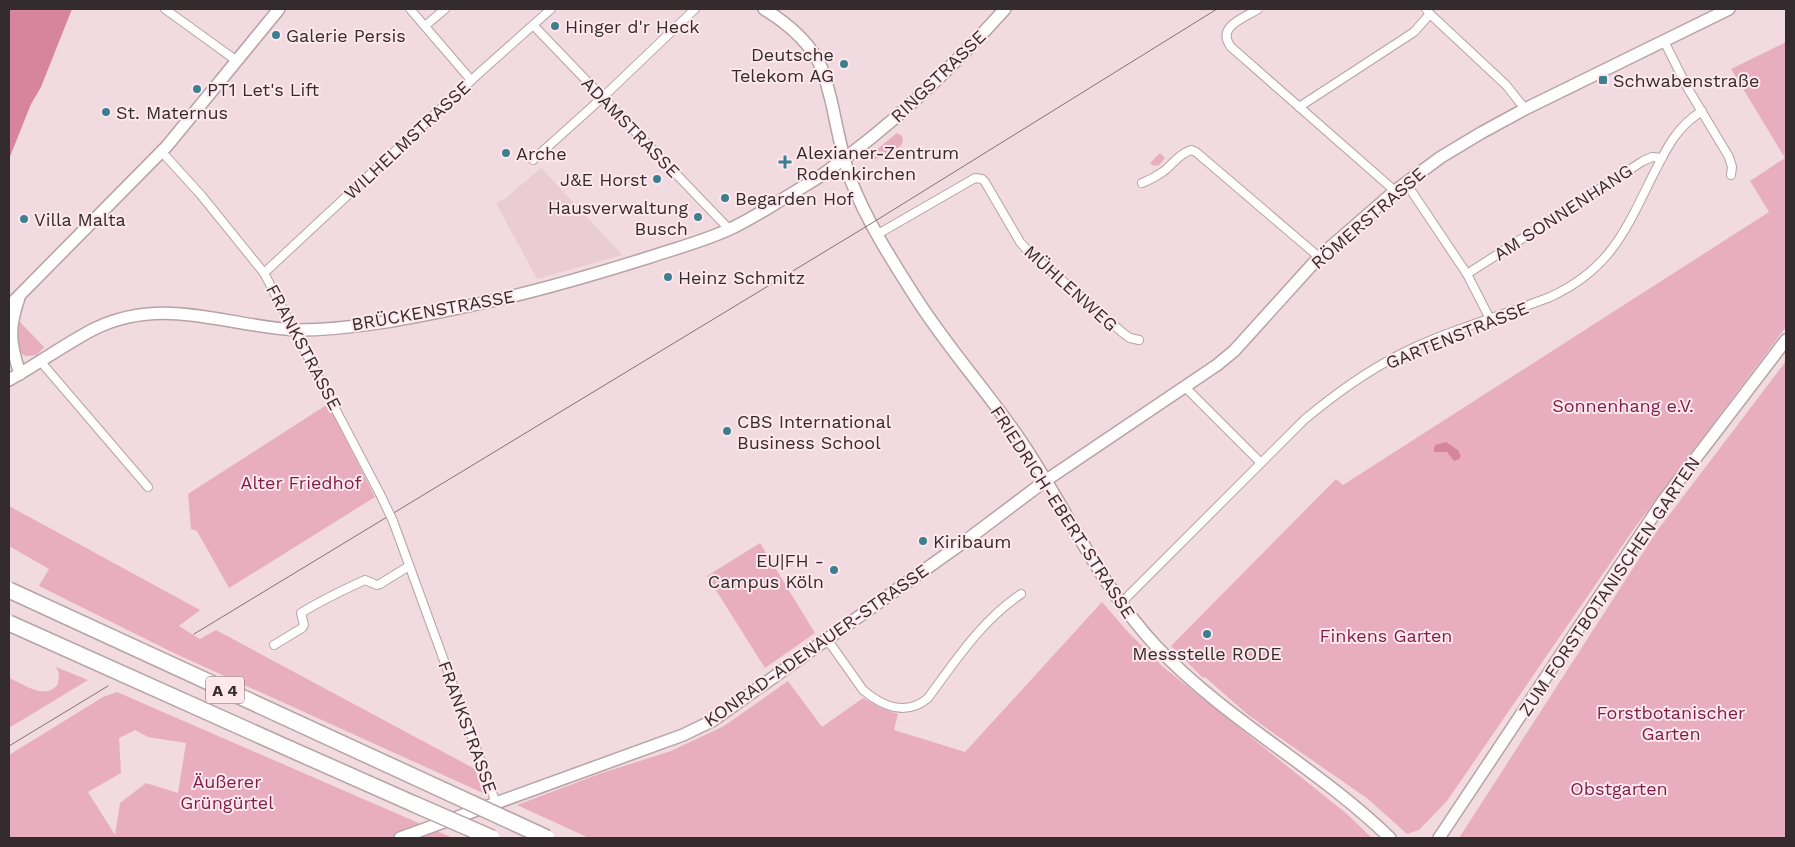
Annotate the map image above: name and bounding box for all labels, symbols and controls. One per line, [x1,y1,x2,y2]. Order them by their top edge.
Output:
place label: Hinger d'r Heck [565,16,699,37]
marker: Hinger d'r Heck [549,20,561,32]
place label: Galerie Persis [286,25,406,46]
street label: RINGSTRASSE [886,25,990,127]
marker: Galerie Persis [270,29,282,41]
place label: Deutsche Telekom AG [731,44,834,86]
marker: Deutsche Telekom AG [838,58,850,70]
place label: Schwabenstraße [1613,70,1759,91]
street label: ADAMSTRASSE [578,72,684,182]
marker: Schwabenstraße [1597,74,1609,86]
street label: WILHELMSTRASSE [340,76,474,204]
place label: PT1 Let's Lift [207,79,319,100]
marker: PT1 Let's Lift [191,83,203,95]
place label: St. Maternus [116,102,228,123]
marker: St. Maternus [100,106,112,118]
place label: Alexianer-Zentrum Rodenkirchen [796,142,959,184]
place label: Arche [516,143,567,164]
marker: Arche [500,147,512,159]
marker: Alexianer-Zentrum Rodenkirchen [778,155,792,169]
street label: AM SONNENHANG [1490,159,1636,265]
street label: RÖMERSTRASSE [1307,163,1429,273]
place label: J&E Horst [560,169,647,190]
marker: J&E Horst [651,173,663,185]
place label: Begarden Hof [735,188,854,209]
marker: Begarden Hof [719,192,731,204]
place label: Hausverwaltung Busch [548,197,688,239]
place label: Villa Malta [34,209,126,230]
marker: Hausverwaltung Busch [692,211,704,223]
marker: Villa Malta [18,213,30,225]
street label: MÜHLENWEG [1020,241,1122,335]
place label: Heinz Schmitz [678,267,805,288]
marker: Heinz Schmitz [662,271,674,283]
street label: FRANKSTRASSE [262,280,346,414]
street label: BRÜCKENSTRASSE [350,285,516,335]
street label: GARTENSTRASSE [1382,297,1532,373]
park label: Sonnenhang e.V. [1552,395,1694,416]
street label: FRIEDRICH-EBERT-STRASSE [986,402,1140,622]
place label: CBS International Business School [737,411,892,453]
marker: CBS International Business School [721,425,733,437]
street label: ZUM FORSTBOTANISCHEN GARTEN [1514,452,1704,720]
park label: Alter Friedhof [241,472,361,493]
place label: Kiribaum [933,531,1011,552]
marker: Kiribaum [917,535,929,547]
place label: EU|FH - Campus Köln [708,550,824,592]
street label: KONRAD-ADENAUER-STRASSE [700,559,932,731]
marker: EU|FH - Campus Köln [828,564,840,576]
park label: Finkens Garten [1319,625,1453,646]
marker: Messstelle RODE [1201,628,1213,640]
place label: Messstelle RODE [1132,643,1282,664]
street label: FRANKSTRASSE [434,658,502,796]
road number: A 4 [206,676,244,704]
park label: Forstbotanischer Garten [1597,702,1745,744]
park label: Äußerer Grüngürtel [180,771,274,813]
park label: Obstgarten [1570,778,1668,799]

